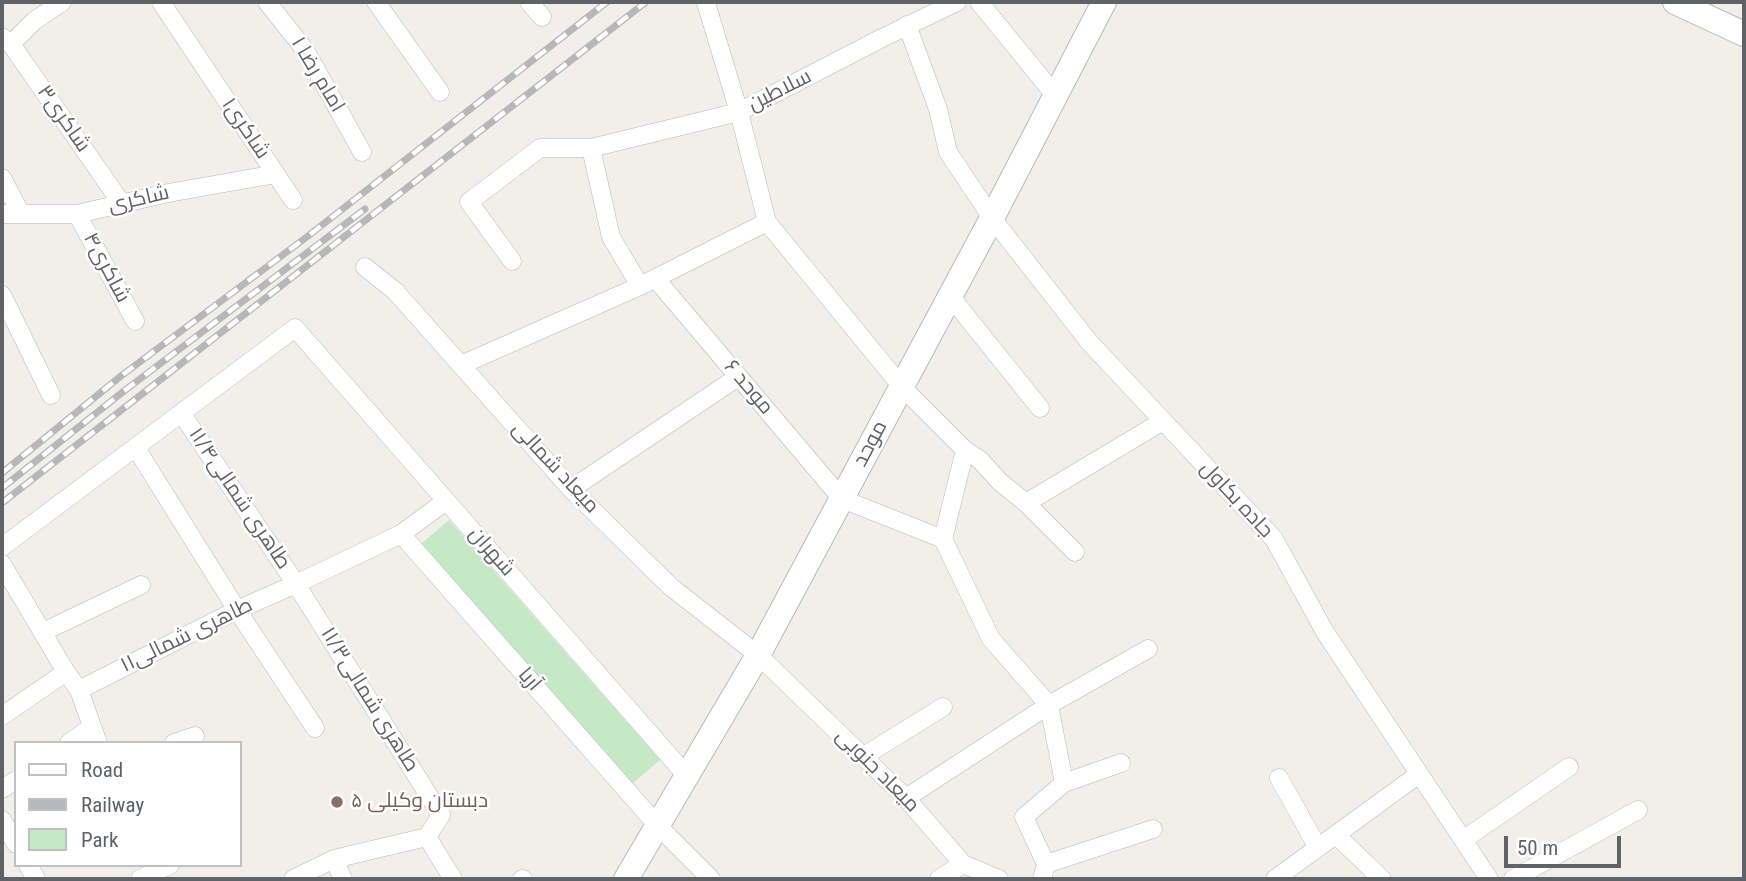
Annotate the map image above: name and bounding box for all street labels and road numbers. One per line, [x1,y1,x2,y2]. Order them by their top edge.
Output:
street label: امام رضا ۱ [285,33,349,117]
street label: سلاطین [744,64,816,118]
street label: شاکری۳ [31,81,95,157]
street label: شاکری۱ [215,94,275,164]
street label: شاکری [106,181,172,219]
street label: شاکری۴ [77,229,135,307]
street label: موحد ۶ [718,356,778,420]
street label: میعاد شمالی [506,417,604,519]
street label: موحد [848,417,894,471]
street label: طاهری شمالی۱۱/۴ [182,423,296,575]
street label: جاده بکاول [1194,456,1278,544]
street label: شهران [463,522,519,582]
street label: طاهری شمالی۱۱ [117,593,257,679]
street label: طاهری شمالی۱۱/۳ [314,623,424,777]
street label: آریا [512,663,546,697]
street label: میعاد جنوبی [830,724,924,818]

